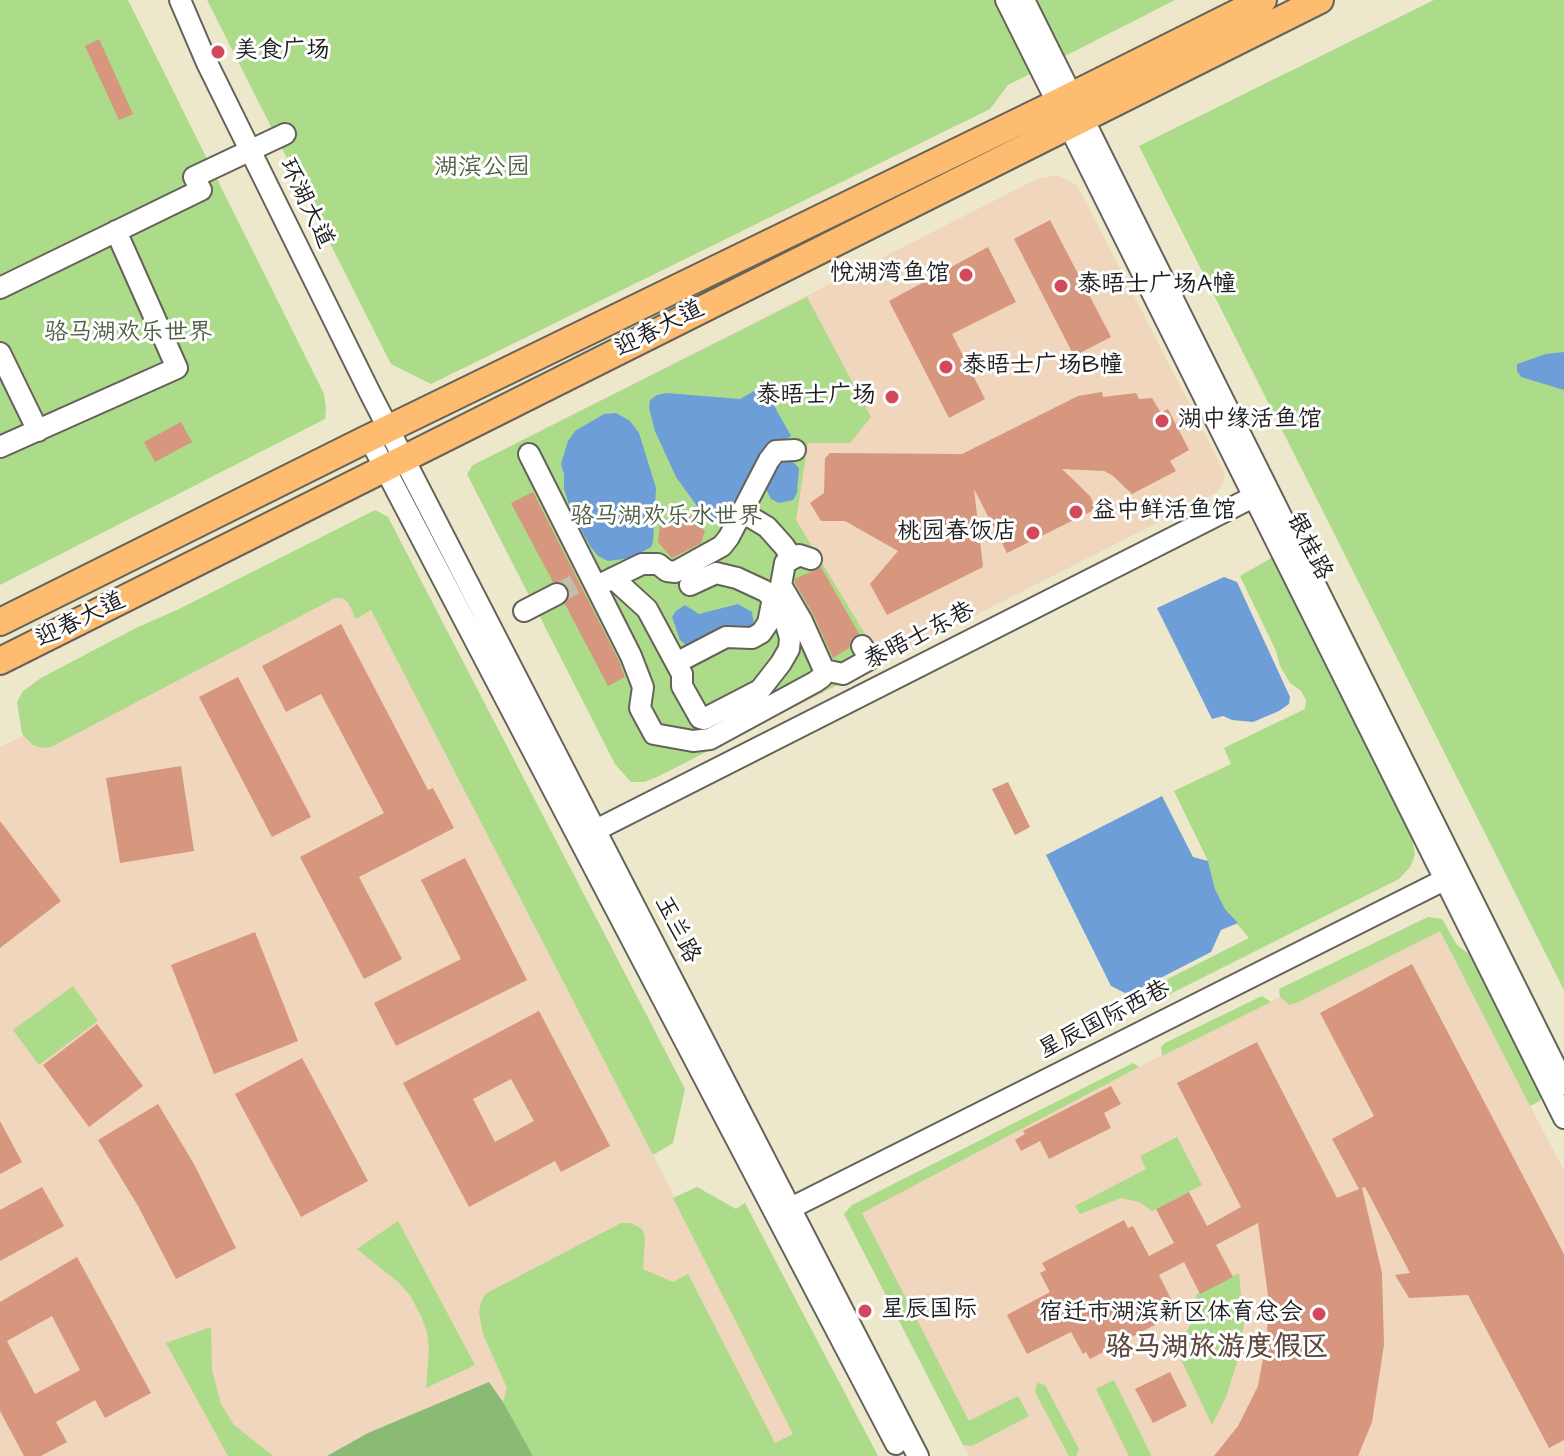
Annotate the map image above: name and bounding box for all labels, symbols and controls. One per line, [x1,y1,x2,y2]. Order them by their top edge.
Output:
place label: 美食广场 [234,38,330,66]
marker: 美食广场 [209,43,227,61]
street label: 环湖大道 [271,155,339,253]
park label: 湖滨公园 [434,155,530,183]
place label: 悦湖湾鱼馆 [830,261,950,289]
marker: 悦湖湾鱼馆 [957,266,975,284]
place label: 泰晤士广场A幢 [1077,272,1236,300]
marker: 泰晤士广场A幢 [1052,277,1070,295]
street label: 迎春大道 [611,295,709,365]
park label: 骆马湖欢乐世界 [44,320,212,348]
place label: 泰晤士广场B幢 [962,353,1123,381]
marker: 泰晤士广场B幢 [937,358,955,376]
place label: 泰晤士广场 [756,383,876,411]
marker: 泰晤士广场 [883,388,901,406]
place label: 湖中缘活鱼馆 [1178,407,1322,435]
marker: 湖中缘活鱼馆 [1153,412,1171,430]
place label: 益中鲜活鱼馆 [1092,498,1236,526]
marker: 益中鲜活鱼馆 [1067,503,1085,521]
park label: 骆马湖欢乐水世界 [570,504,762,532]
street label: 银桂路 [1279,508,1337,586]
place label: 桃园春饭店 [897,519,1017,547]
marker: 桃园春饭店 [1024,524,1042,542]
street label: 迎春大道 [32,587,130,655]
street label: 泰晤士东巷 [860,597,980,677]
street label: 玉兰路 [647,891,705,969]
street label: 星辰国际西巷 [1034,975,1176,1067]
place label: 星辰国际 [881,1297,977,1325]
place label: 宿迁市湖滨新区体育总会 [1039,1300,1303,1328]
marker: 星辰国际 [856,1302,874,1320]
marker: 宿迁市湖滨新区体育总会 [1310,1305,1328,1323]
district label: 骆马湖旅游度假区 [1105,1332,1329,1366]

